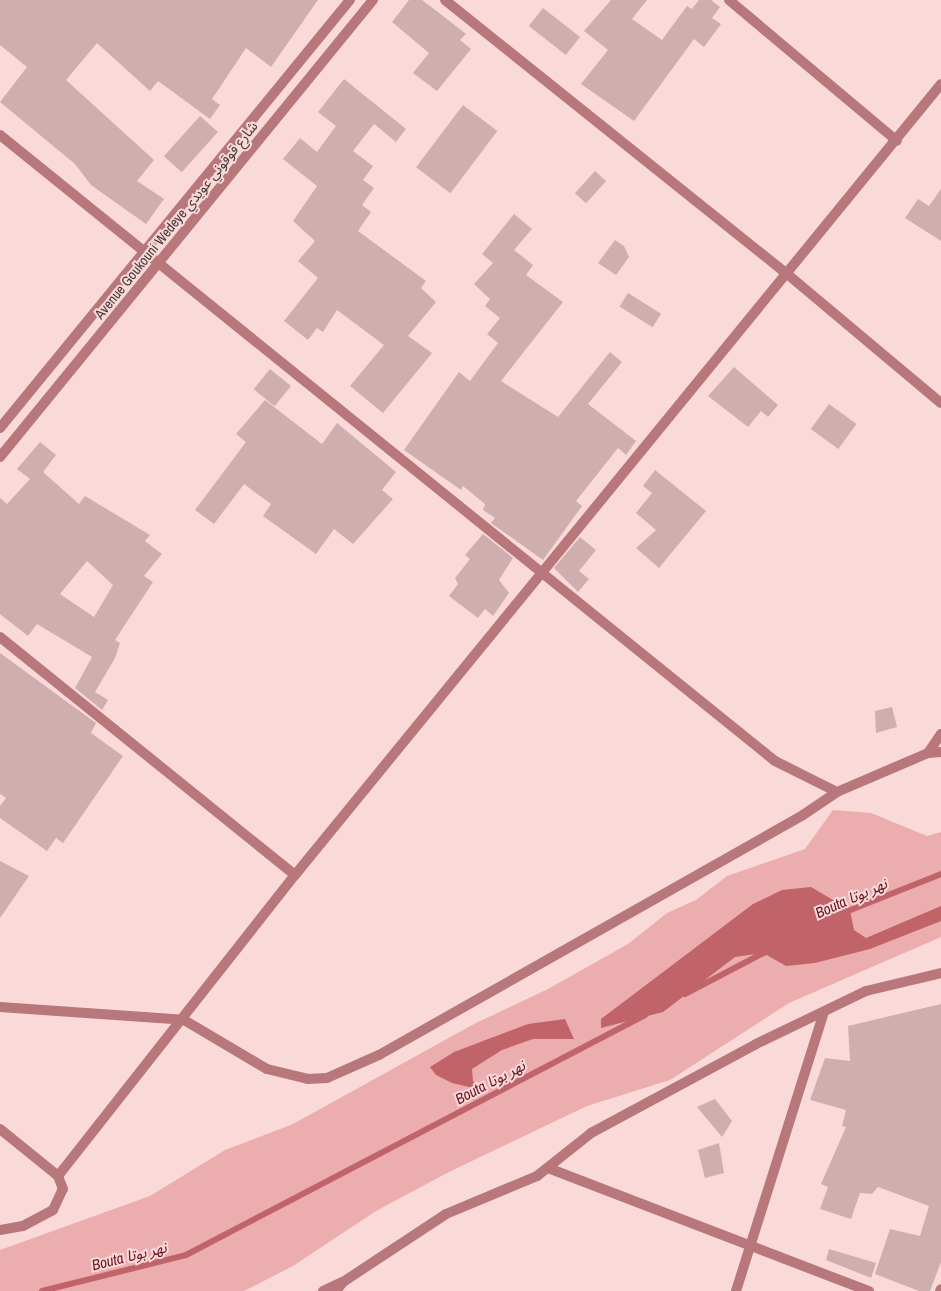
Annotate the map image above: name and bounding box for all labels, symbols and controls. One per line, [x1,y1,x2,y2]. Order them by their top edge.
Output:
street label: Avenue Goukouni Wedeye شارع قوقوني عويدي [91,118,261,322]
water label: Bouta نهر بوتا [812,874,890,922]
water label: Bouta نهر بوتا [452,1056,528,1108]
water label: Bouta نهر بوتا [90,1238,168,1274]

